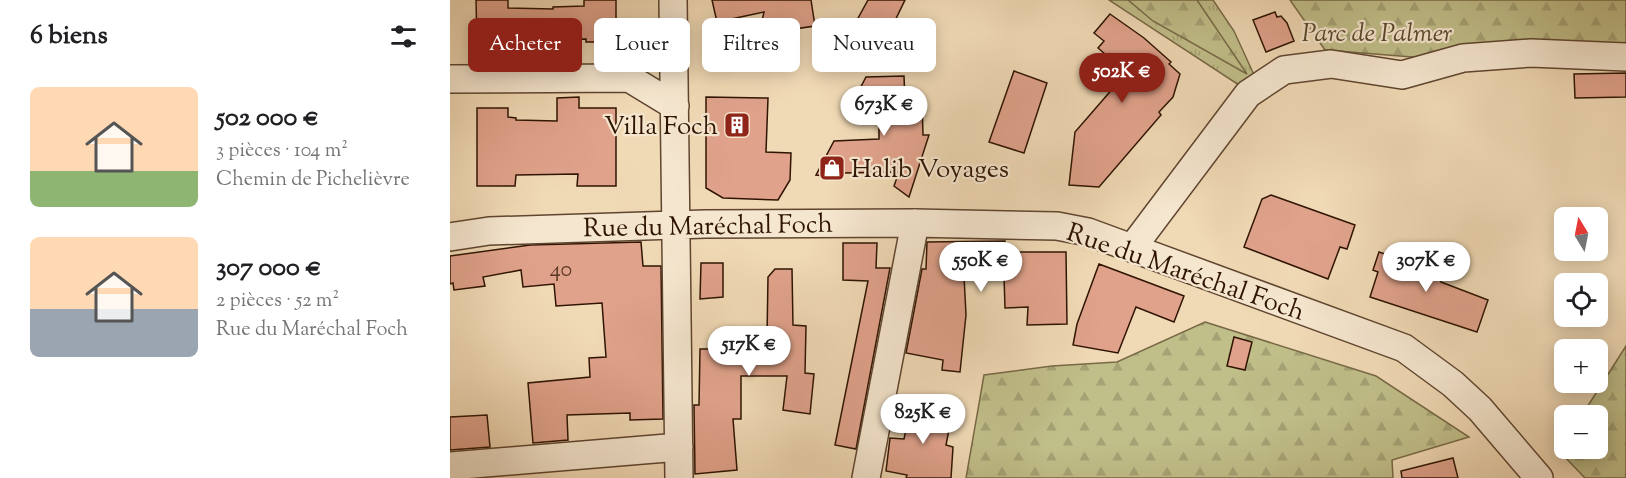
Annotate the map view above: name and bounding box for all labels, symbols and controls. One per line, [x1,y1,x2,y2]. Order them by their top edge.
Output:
park label: Parc de Palmer [1302,16,1452,53]
text: 6 biens [30,18,108,55]
chip: Acheter [468,18,582,72]
chip: Louer [594,18,690,72]
chip: Filtres [702,18,800,72]
chip: Nouveau [812,18,936,72]
icon: filters [387,20,420,53]
pin: 502K € [1073,53,1171,104]
text: 502K € [1093,58,1151,87]
pin: 673K € [835,86,933,137]
text: 673K € [854,91,914,120]
text: 502 000 € [216,100,319,137]
place label: Villa Foch [604,109,718,146]
building icon: Villa Foch [722,110,752,140]
icon: home [78,111,150,183]
text: 3 pièces · 104 m² [216,137,348,166]
place label: Halib Voyages [851,152,1009,189]
shop icon: Halib Voyages [817,153,847,183]
text: Chemin de Pichelièvre [216,166,410,195]
street label: Rue du Maréchal Foch [583,207,833,248]
north arrow [1554,207,1608,261]
map controls [1554,207,1608,459]
street label: Rue du Maréchal Foch [1061,215,1309,331]
pin: 550K € [932,242,1030,293]
pin: 307K € [1377,242,1475,293]
text: 550K € [953,247,1009,276]
text: 307K € [1396,247,1456,276]
text: 307 000 € [216,250,321,287]
house number: 40 [550,255,572,287]
icon: home [78,261,150,333]
button: locate [1554,273,1608,327]
text: 2 pièces · 52 m² [216,287,339,316]
text: Rue du Maréchal Foch [216,316,408,345]
pin: 517K € [700,326,798,377]
text: 517K € [722,331,776,360]
button: + [1554,339,1608,393]
pin: 825K € [874,394,972,445]
text: 825K € [894,399,952,428]
button: − [1554,405,1608,459]

